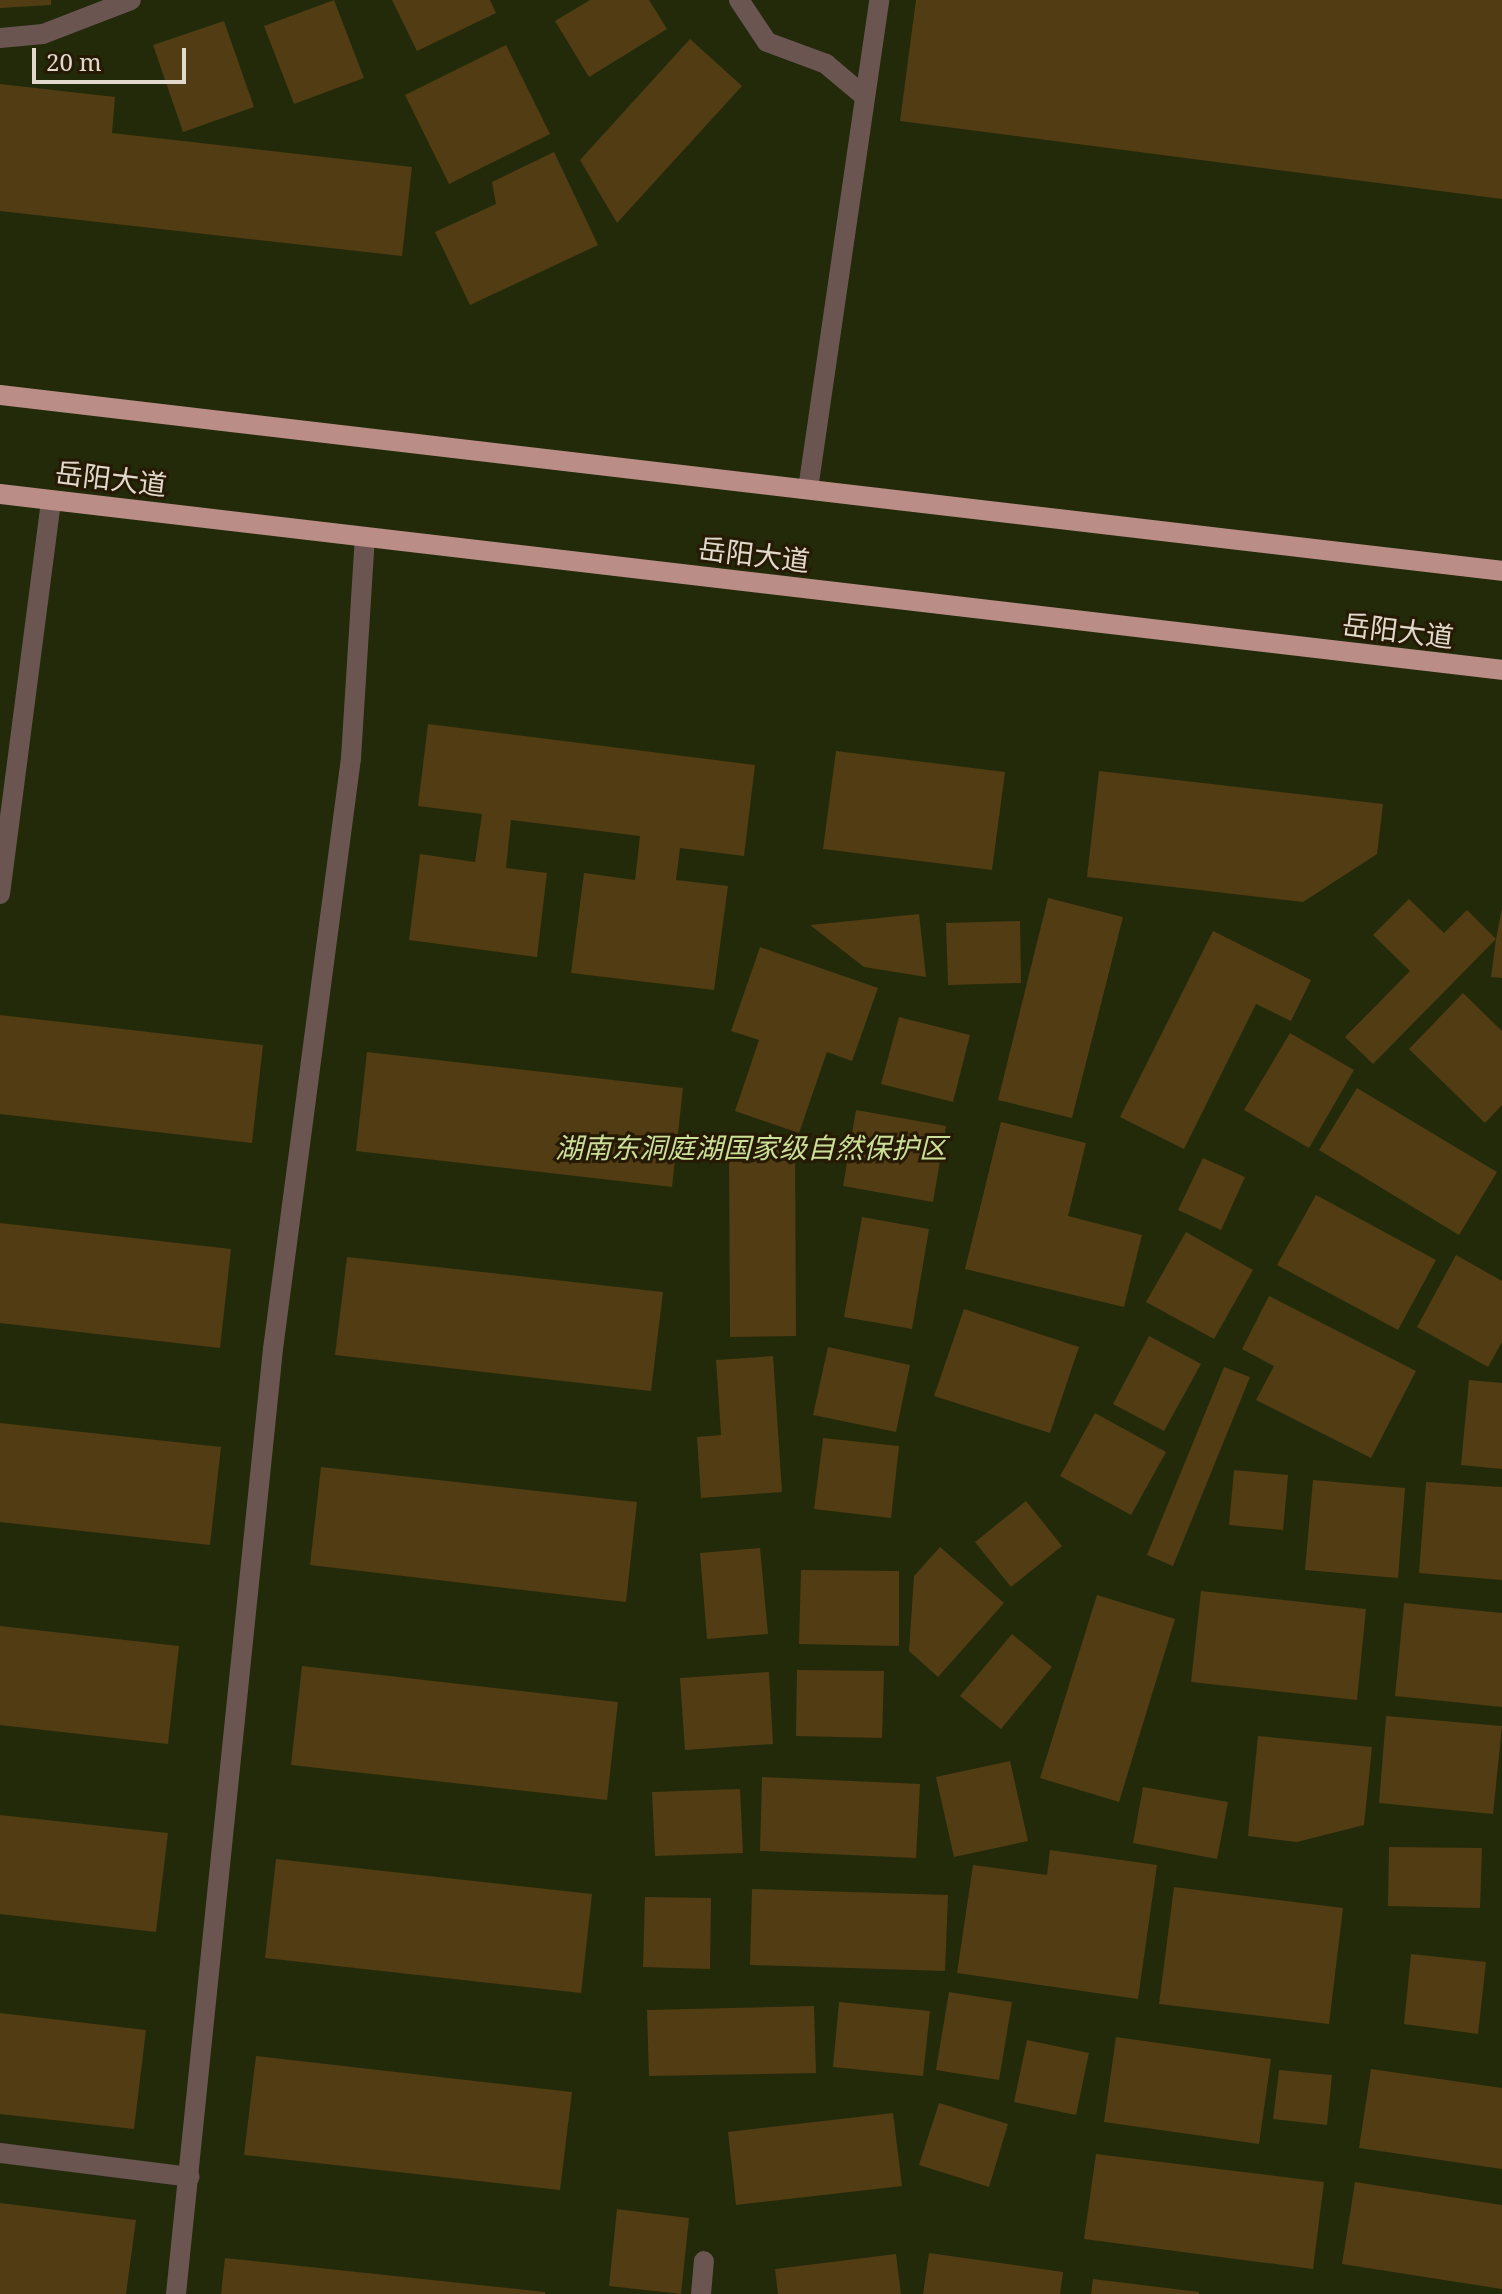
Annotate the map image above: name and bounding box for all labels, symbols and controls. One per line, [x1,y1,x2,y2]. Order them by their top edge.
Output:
scale bar [36,32,190,82]
text: 20 m [46,45,102,78]
street label: 岳阳大道 [53,455,169,501]
street label: 岳阳大道 [696,531,812,577]
street label: 岳阳大道 [1340,607,1456,653]
park label: 湖南东洞庭湖国家级自然保护区 [555,1130,947,1164]

